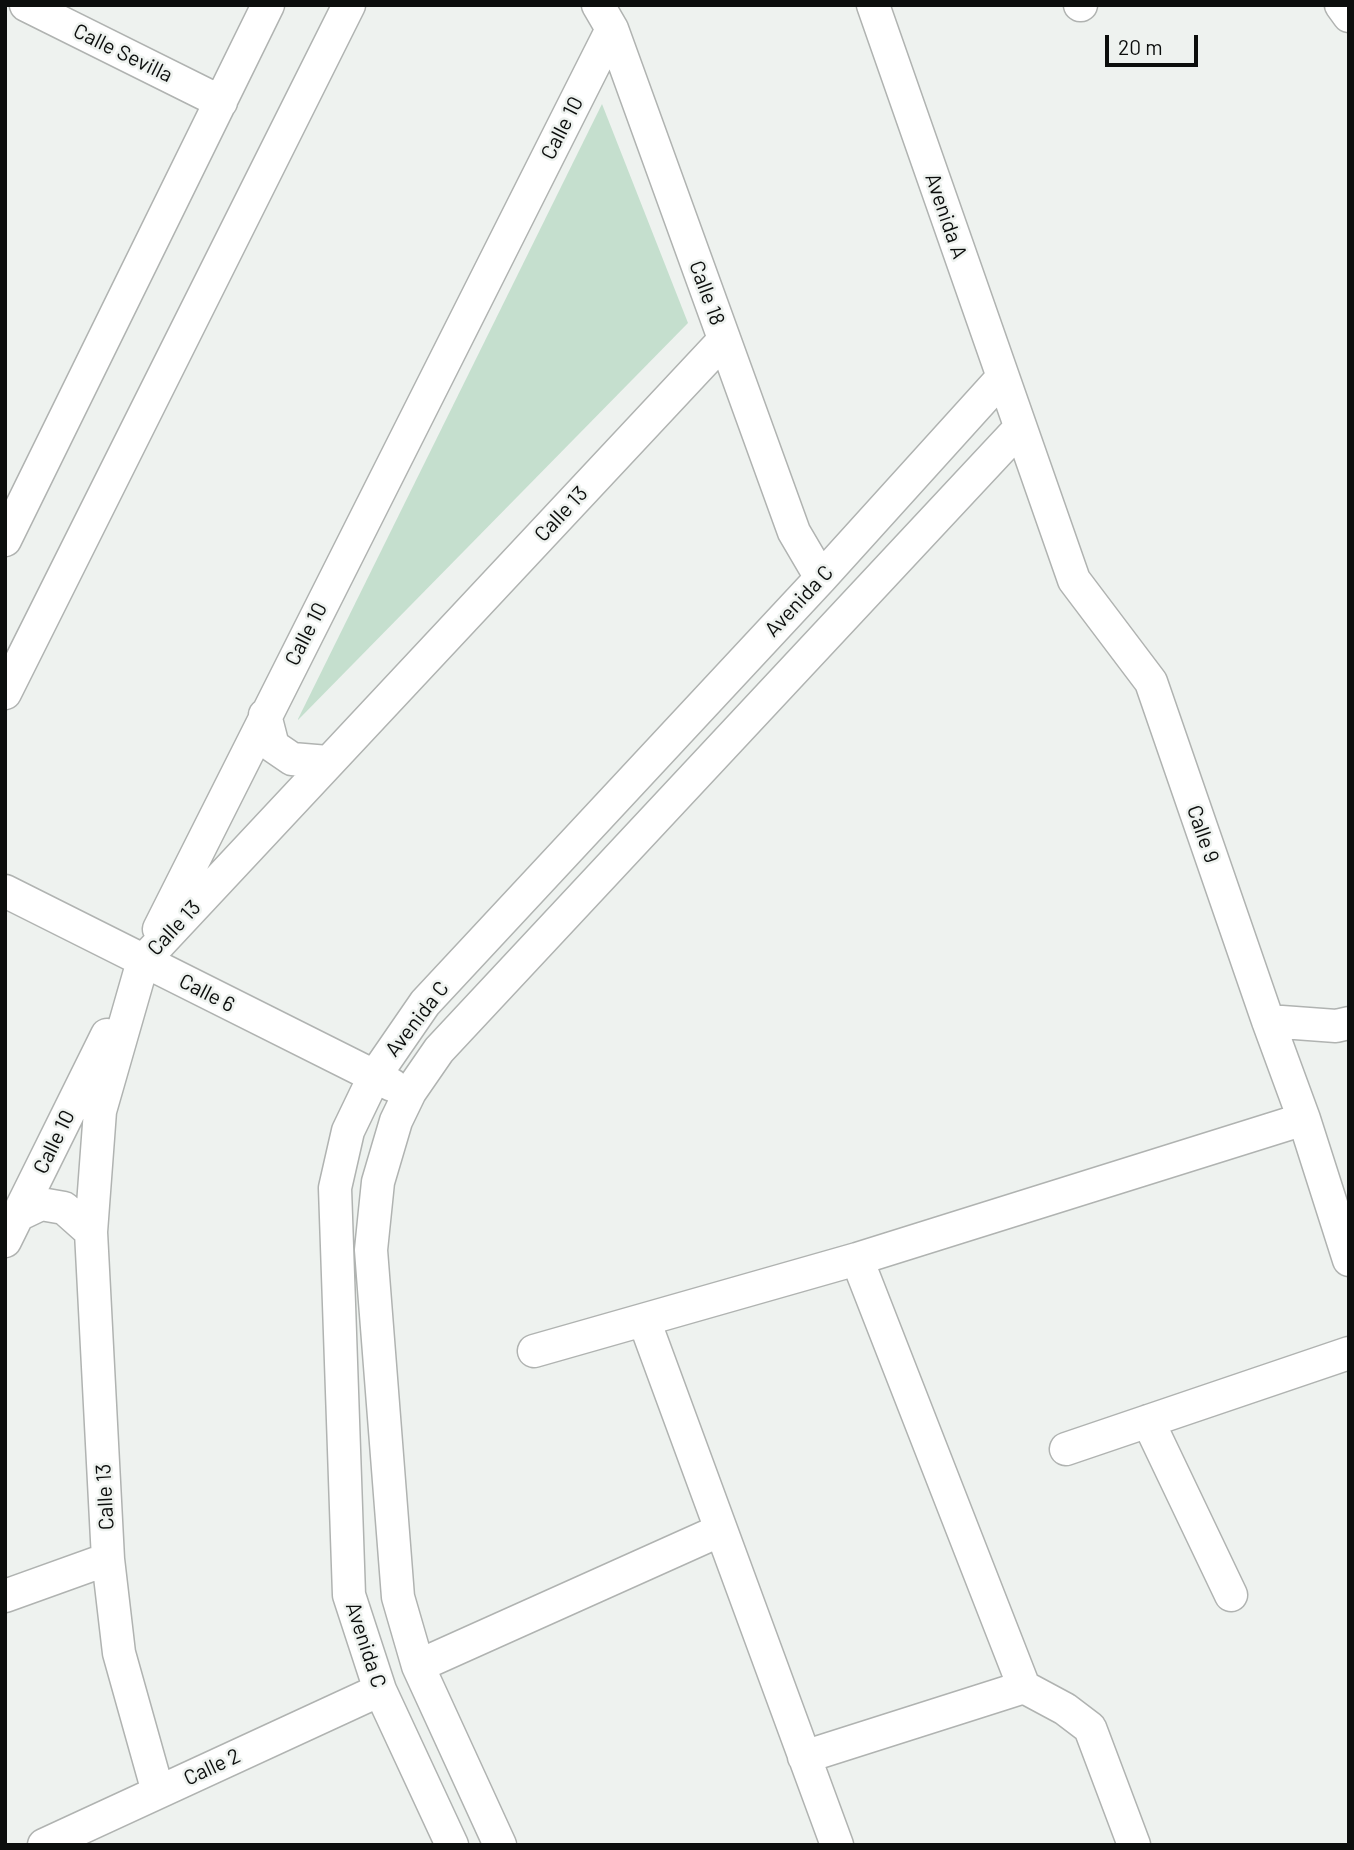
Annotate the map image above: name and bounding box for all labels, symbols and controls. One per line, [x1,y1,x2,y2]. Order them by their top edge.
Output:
street label: Calle Sevilla [69,18,177,88]
scale bar [1109,21,1202,65]
text: 20 m [1118,34,1163,59]
street label: Calle 10 [535,92,589,164]
street label: Avenida A [920,170,972,262]
street label: Calle 18 [684,257,730,329]
street label: Calle 13 [529,481,593,547]
street label: Avenida C [760,560,838,642]
street label: Calle 10 [279,598,333,670]
street label: Calle 9 [1181,802,1225,866]
street label: Calle 13 [142,895,206,961]
street label: Calle 6 [175,968,239,1018]
street label: Avenida C [380,976,454,1062]
street label: Calle 10 [28,1106,80,1178]
street label: Calle 13 [91,1463,119,1531]
street label: Avenida C [340,1599,392,1691]
street label: Calle 2 [180,1743,244,1791]

